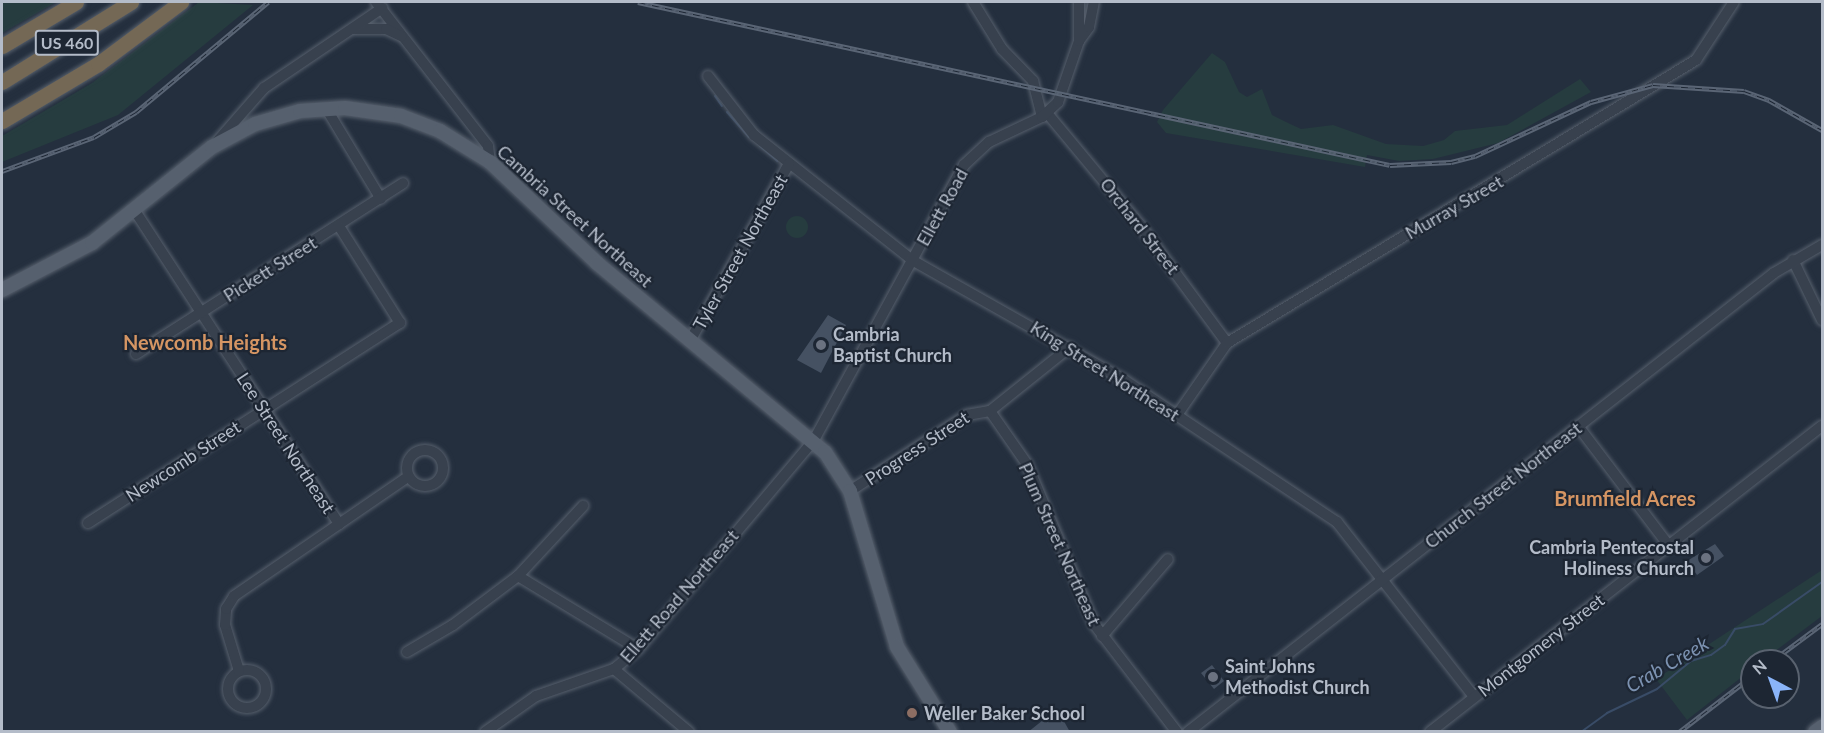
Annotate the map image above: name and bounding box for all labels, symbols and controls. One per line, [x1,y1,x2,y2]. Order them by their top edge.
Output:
road number: US 460 [34,30,100,56]
street label: Cambria Street Northeast [493,140,657,292]
street label: Ellett Road [912,165,972,249]
street label: Tyler Street Northeast [688,170,792,334]
street label: Murray Street [1401,170,1507,244]
street label: Orchard Street [1096,174,1184,278]
street label: Pickett Street [219,232,321,306]
street label: King Street Northeast [1026,316,1184,426]
place label: Cambria Baptist Church [833,324,952,366]
district label: Newcomb Heights [123,330,287,354]
marker: Cambria Baptist Church [814,338,828,352]
street label: Lee Street Northeast [232,369,340,517]
street label: Progress Street [861,406,973,490]
street label: Newcomb Street [122,416,244,506]
street label: Church Street Northeast [1420,417,1586,553]
street label: Plum Street Northeast [1014,459,1106,629]
district label: Brumfield Acres [1554,486,1696,510]
street label: Ellett Road Northeast [615,525,743,667]
place label: Cambria Pentecostal Holiness Church [1529,537,1694,580]
marker: Cambria Pentecostal Holiness Church [1699,551,1713,565]
street label: Montgomery Street [1473,589,1609,701]
water label: Crab Creek [1621,631,1713,697]
north arrow [1740,649,1800,709]
text: N [1748,655,1770,678]
place label: Saint Johns Methodist Church [1225,656,1370,698]
marker: Saint Johns Methodist Church [1206,670,1220,684]
place label: Weller Baker School [924,702,1086,724]
marker: Weller Baker School [905,706,919,720]

